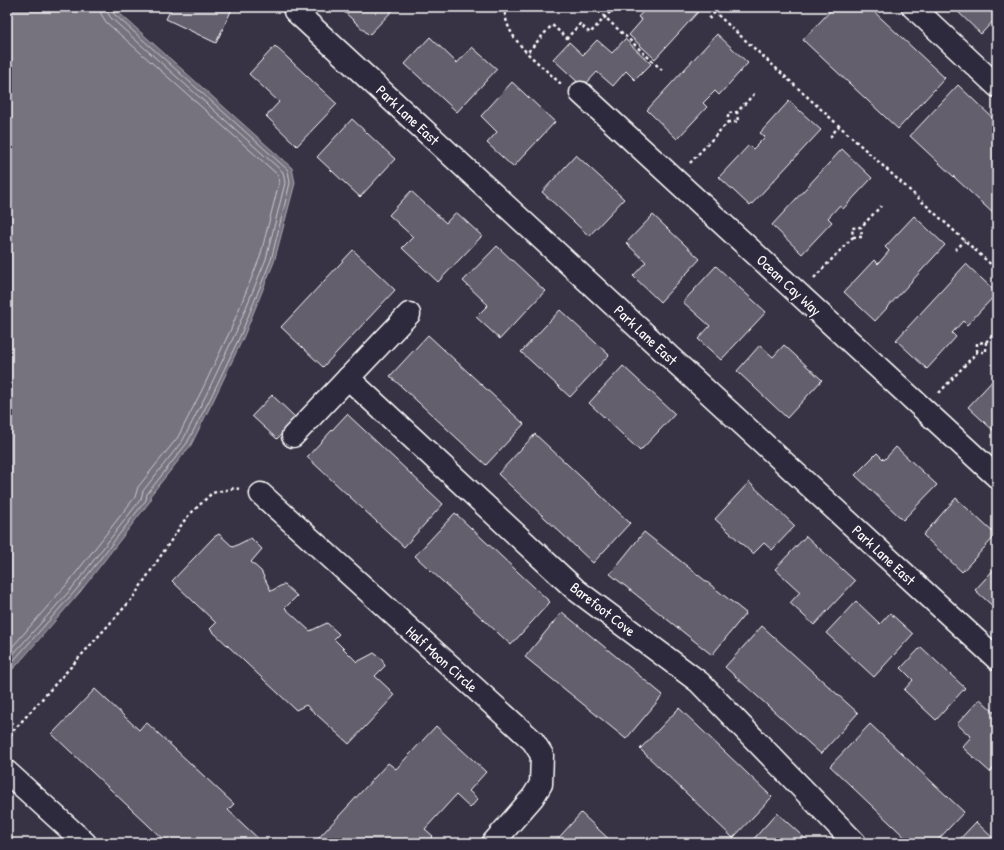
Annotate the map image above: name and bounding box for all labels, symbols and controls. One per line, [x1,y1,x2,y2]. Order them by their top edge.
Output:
street label: Park Lane East [372,80,445,150]
street label: Ocean Cay Way [752,249,826,321]
street label: Park Lane East [610,300,683,370]
street label: Park Lane East [848,520,921,590]
street label: Barefoot Cove [566,577,640,641]
street label: Half Moon Circle [401,621,483,697]

